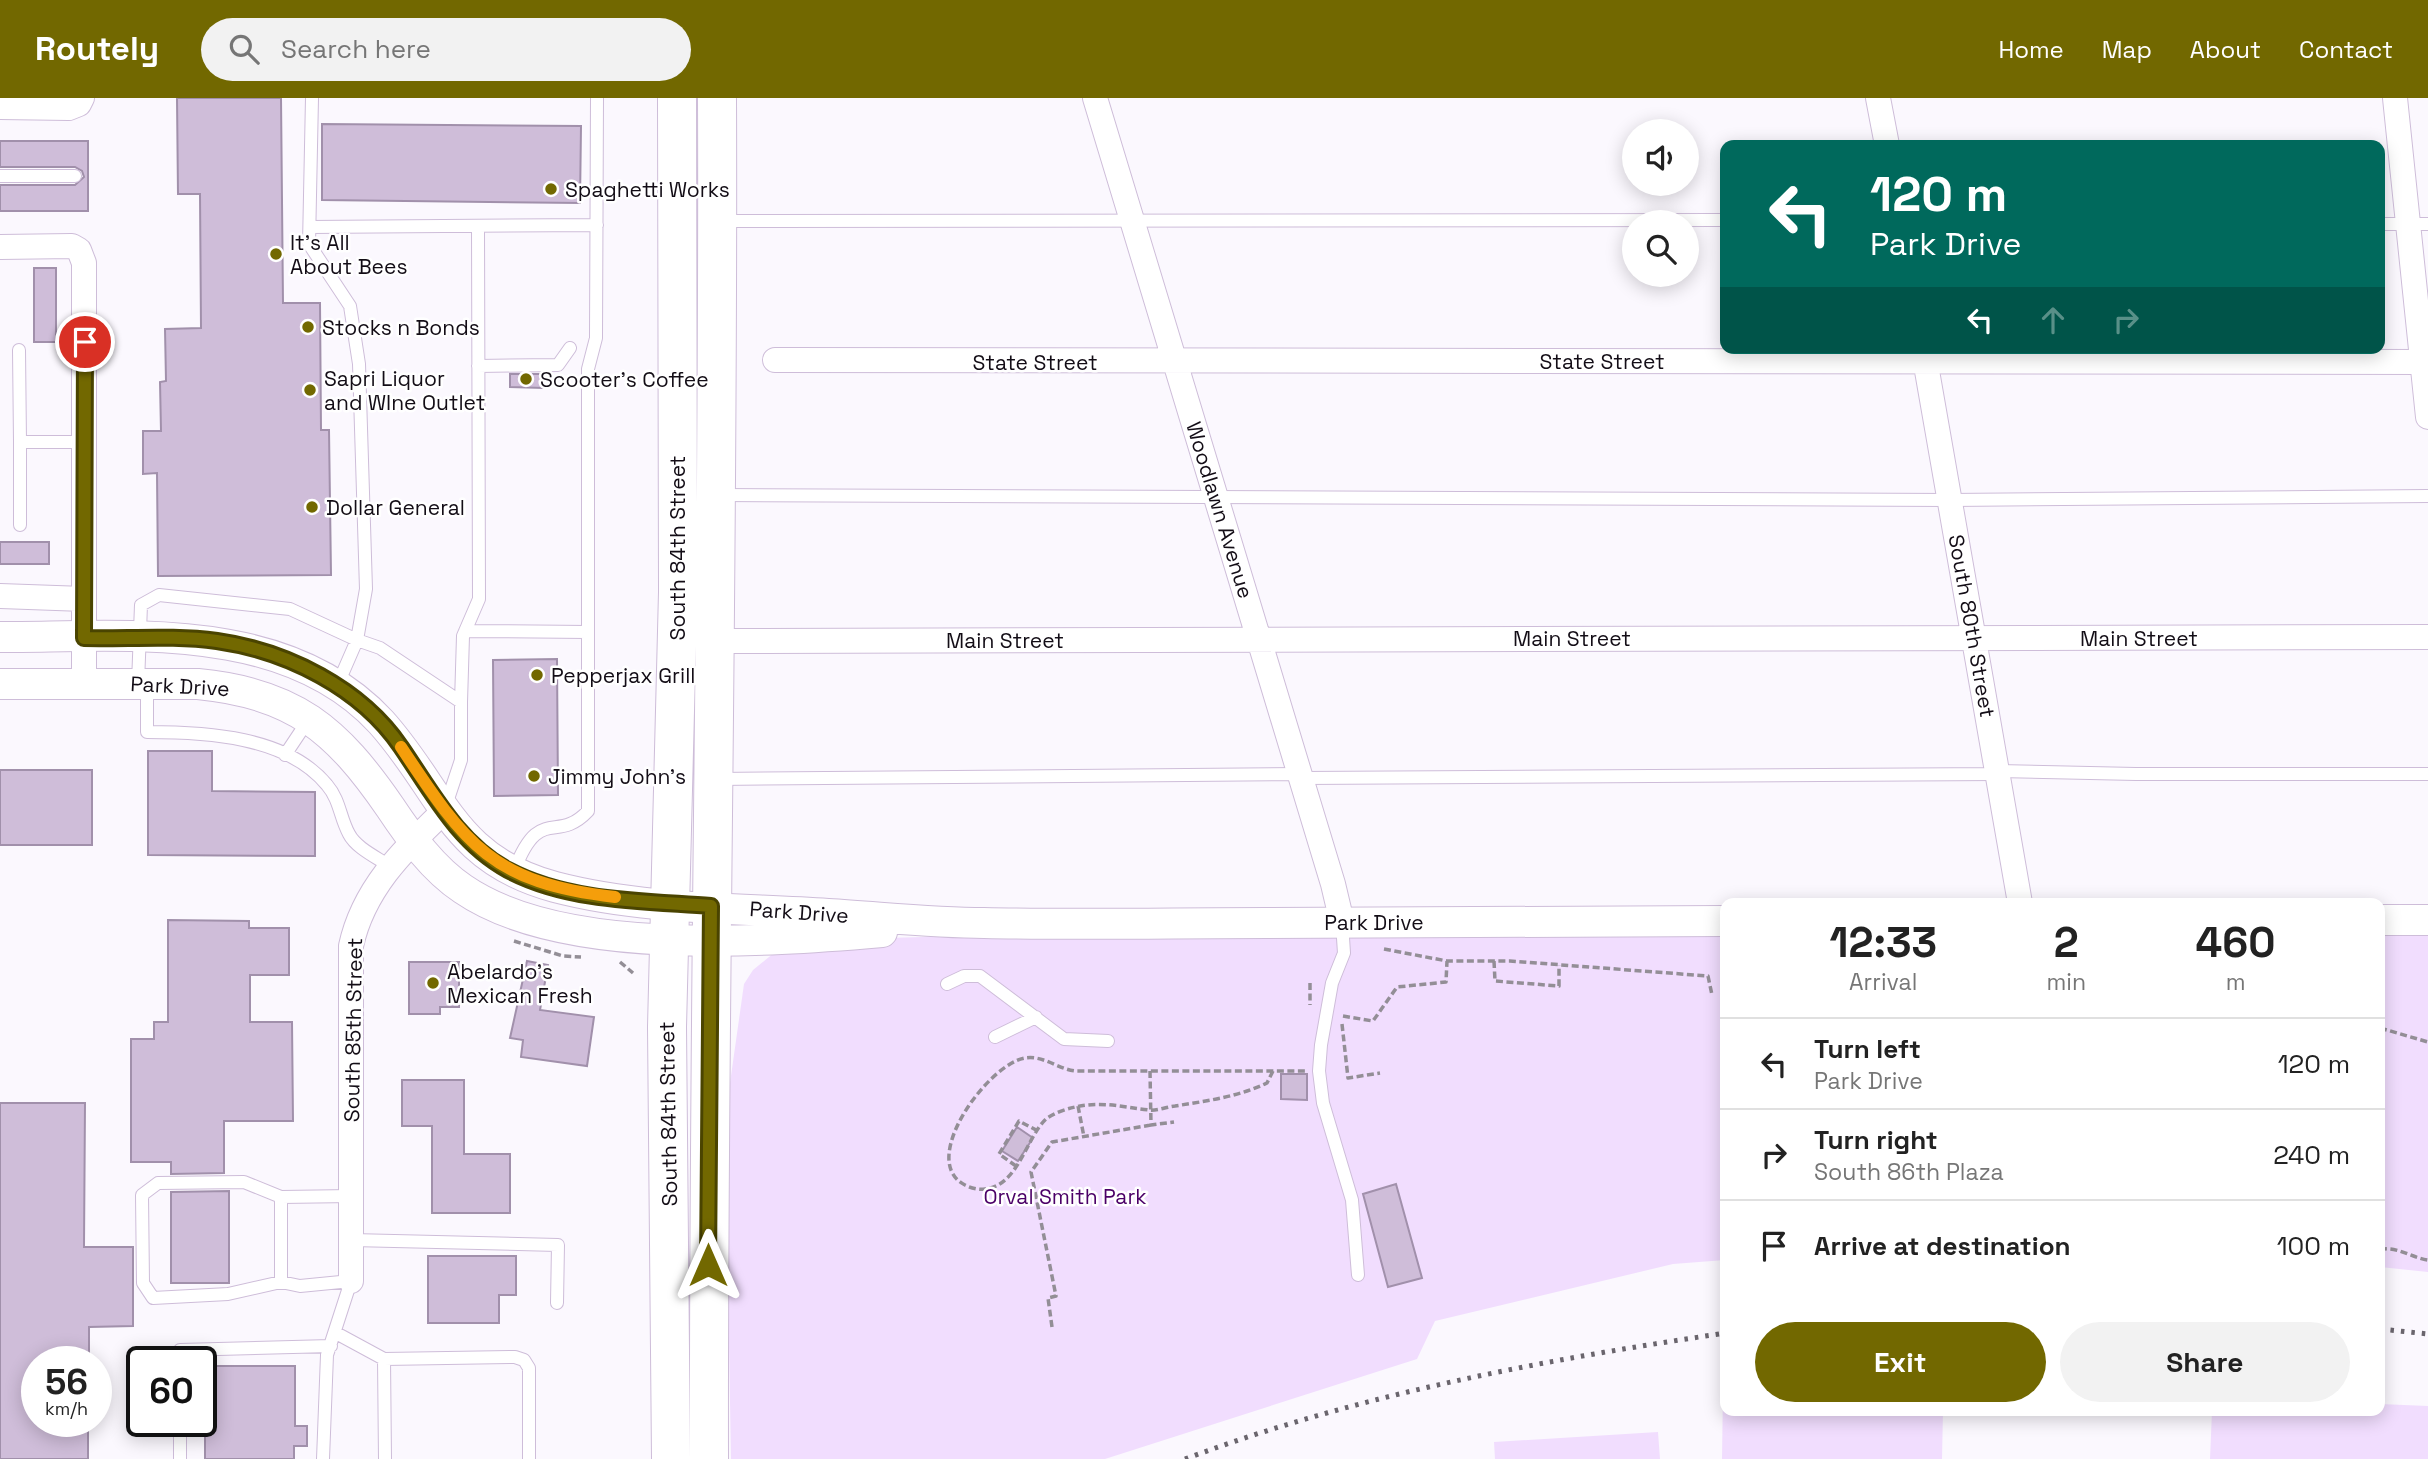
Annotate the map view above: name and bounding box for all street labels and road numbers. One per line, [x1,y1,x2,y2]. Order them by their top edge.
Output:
street label: State Street [1539,348,1665,375]
street label: State Street [972,349,1098,376]
street label: Woodlawn Avenue [1180,418,1260,602]
street label: South 84th Street [664,456,691,640]
street label: South 80th Street [1943,532,2001,720]
street label: Main Street [1513,625,1631,652]
street label: Main Street [2080,625,2198,652]
street label: Main Street [946,627,1064,654]
street label: Park Drive [130,670,230,702]
street label: Park Drive [748,895,850,929]
street label: Park Drive [1324,909,1424,936]
street label: South 85th Street [338,938,368,1122]
street label: South 84th Street [653,1021,683,1207]

